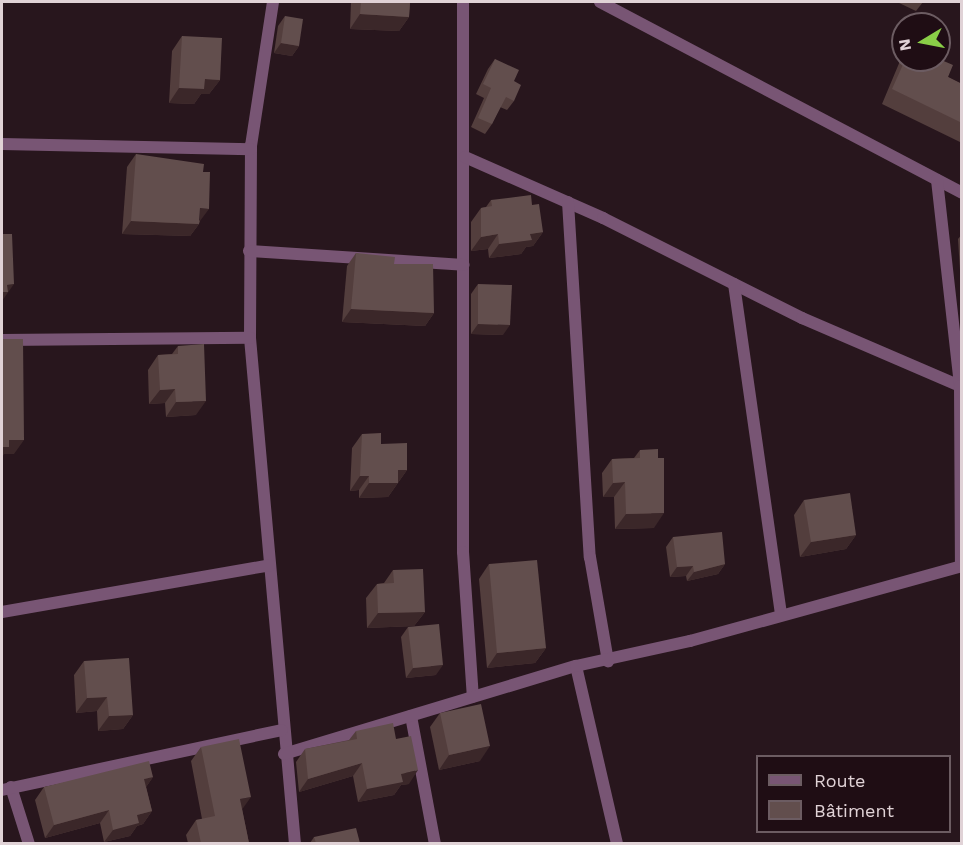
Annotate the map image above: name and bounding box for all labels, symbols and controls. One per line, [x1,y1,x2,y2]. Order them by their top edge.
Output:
north arrow [891,12,951,72]
text: N [894,37,915,52]
legend [756,755,951,833]
text: Route [814,770,866,791]
text: Bâtiment [814,800,894,821]

